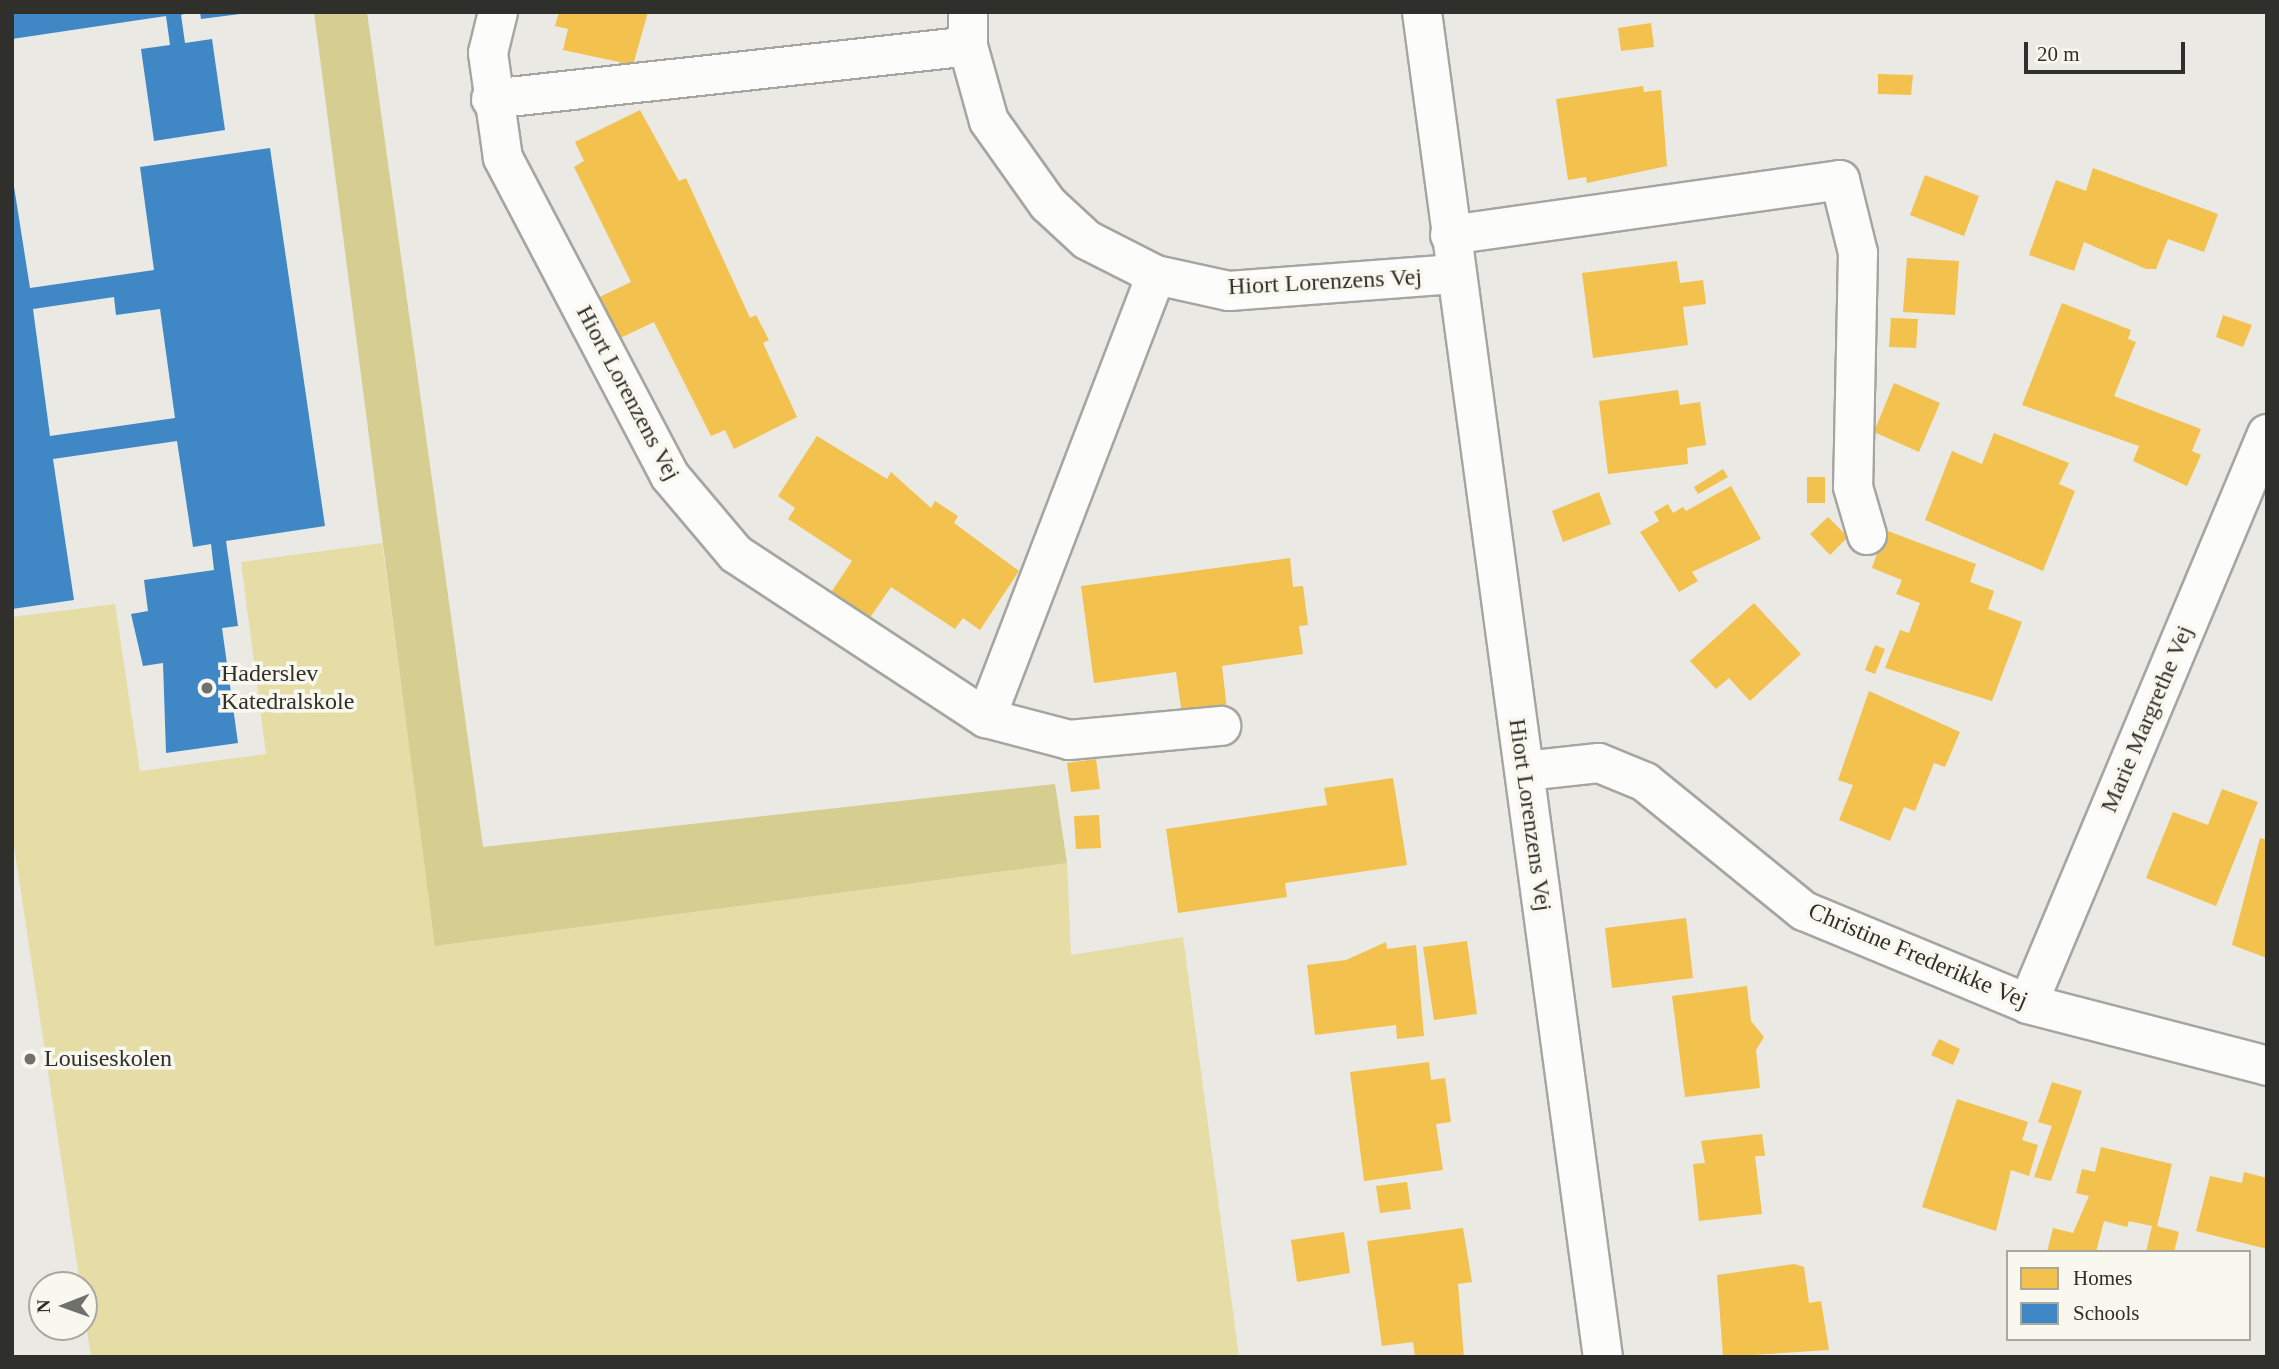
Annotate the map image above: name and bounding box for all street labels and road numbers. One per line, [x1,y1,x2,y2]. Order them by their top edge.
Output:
street label: Hiort Lorenzens Vej [1227,263,1423,301]
street label: Hiort Lorenzens Vej [570,300,686,486]
street label: Marie Margrethe Vej [2095,621,2199,817]
street label: Hiort Lorenzens Vej [1502,717,1558,913]
street label: Christine Frederikke Vej [1804,897,2032,1015]

